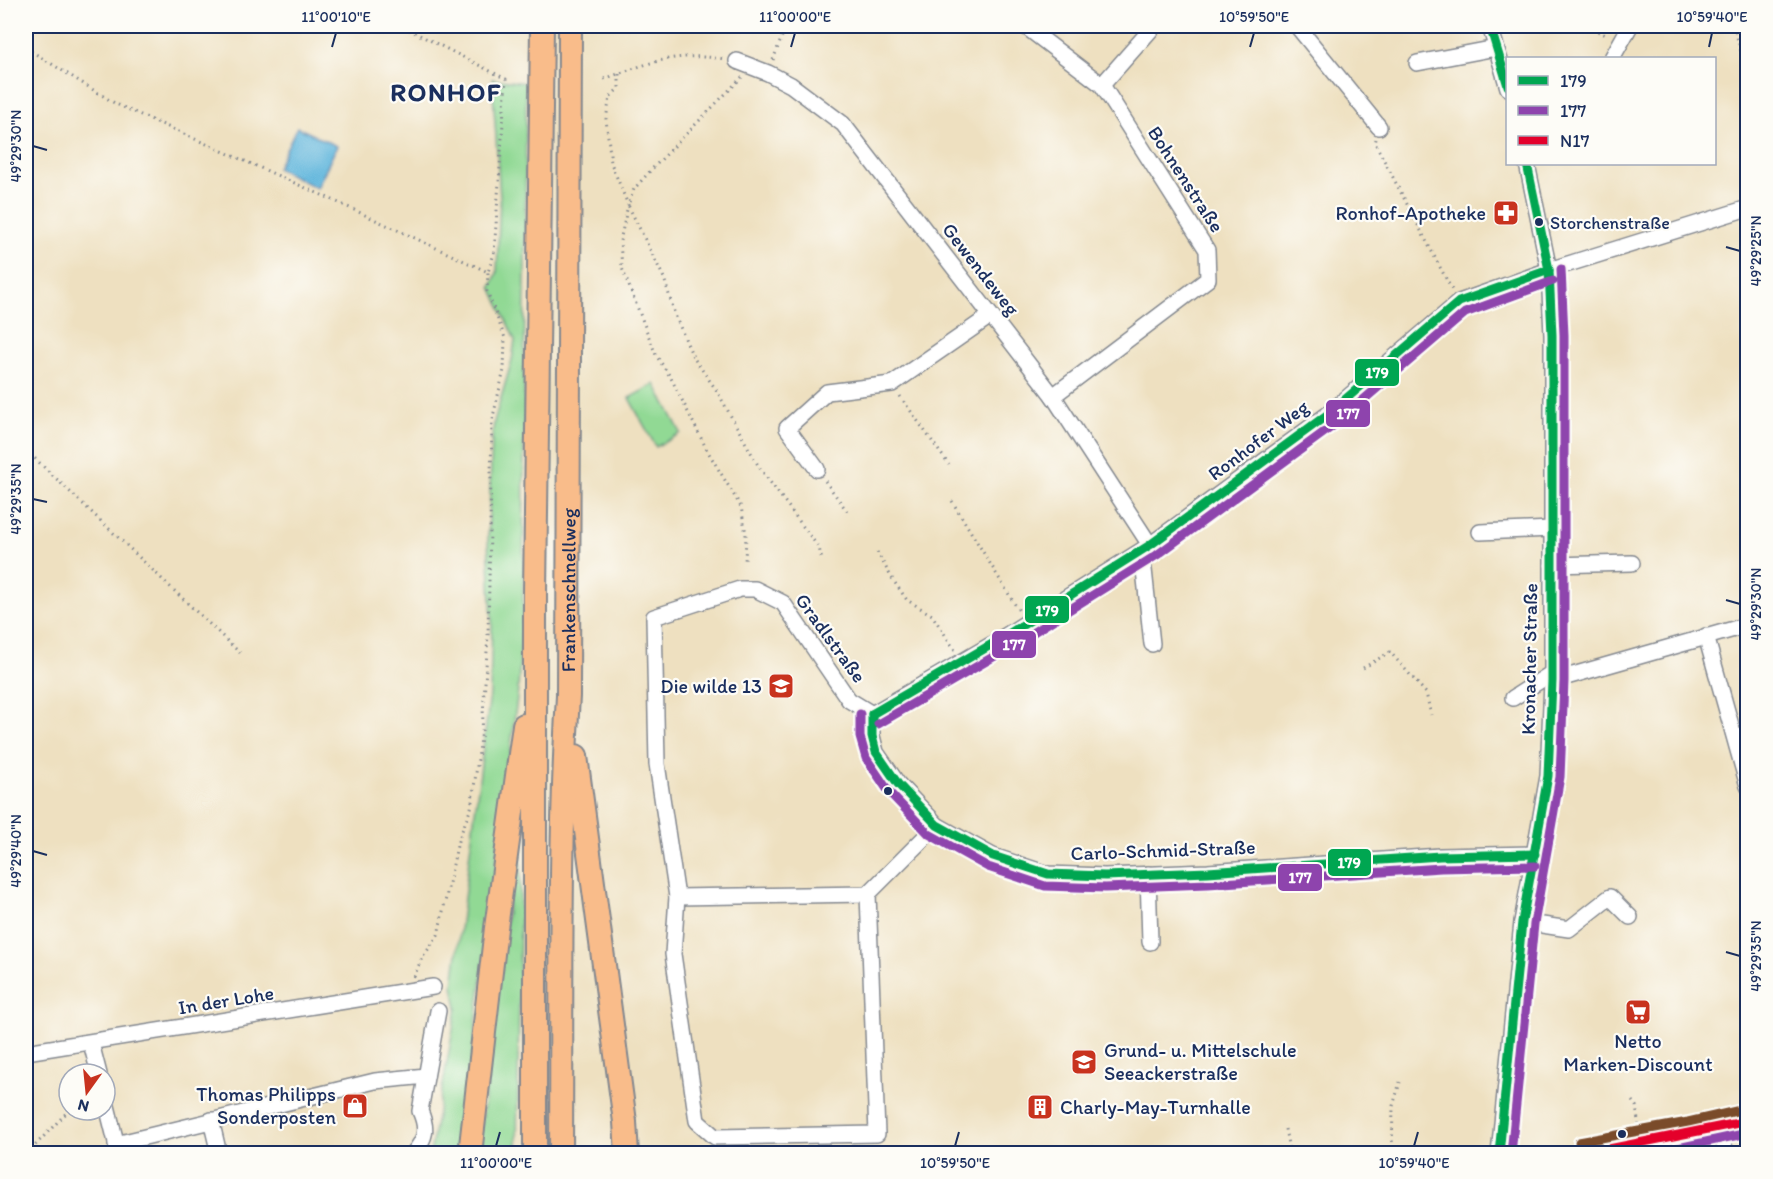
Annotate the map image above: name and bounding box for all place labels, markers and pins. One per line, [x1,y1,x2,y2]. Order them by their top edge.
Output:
pharmacy icon: Ronhof-Apotheke [1491,198,1521,228]
place label: Ronhof-Apotheke [1335,201,1486,225]
place label: Storchenstraße [1550,212,1670,234]
marker: Storchenstraße [1533,216,1545,228]
school or university icon: Die wilde 13 [766,671,796,701]
place label: Die wilde 13 [660,674,762,698]
unlabelled marker [882,785,894,797]
supermarket icon: Netto Marken-Discount [1623,997,1653,1027]
place label: Netto Marken-Discount [1563,1029,1713,1076]
place label: Grund- u. Mittelschule Seeackerstraße [1104,1038,1297,1085]
school or university icon: Grund- u. Mittelschule Seeackerstraße [1069,1047,1099,1077]
place label: Thomas Philipps Sonderposten [196,1082,336,1129]
shop icon: Thomas Philipps Sonderposten [340,1091,370,1121]
building icon: Charly-May-Turnhalle [1025,1092,1055,1122]
place label: Charly-May-Turnhalle [1060,1095,1251,1119]
unlabelled marker [1616,1128,1628,1140]

